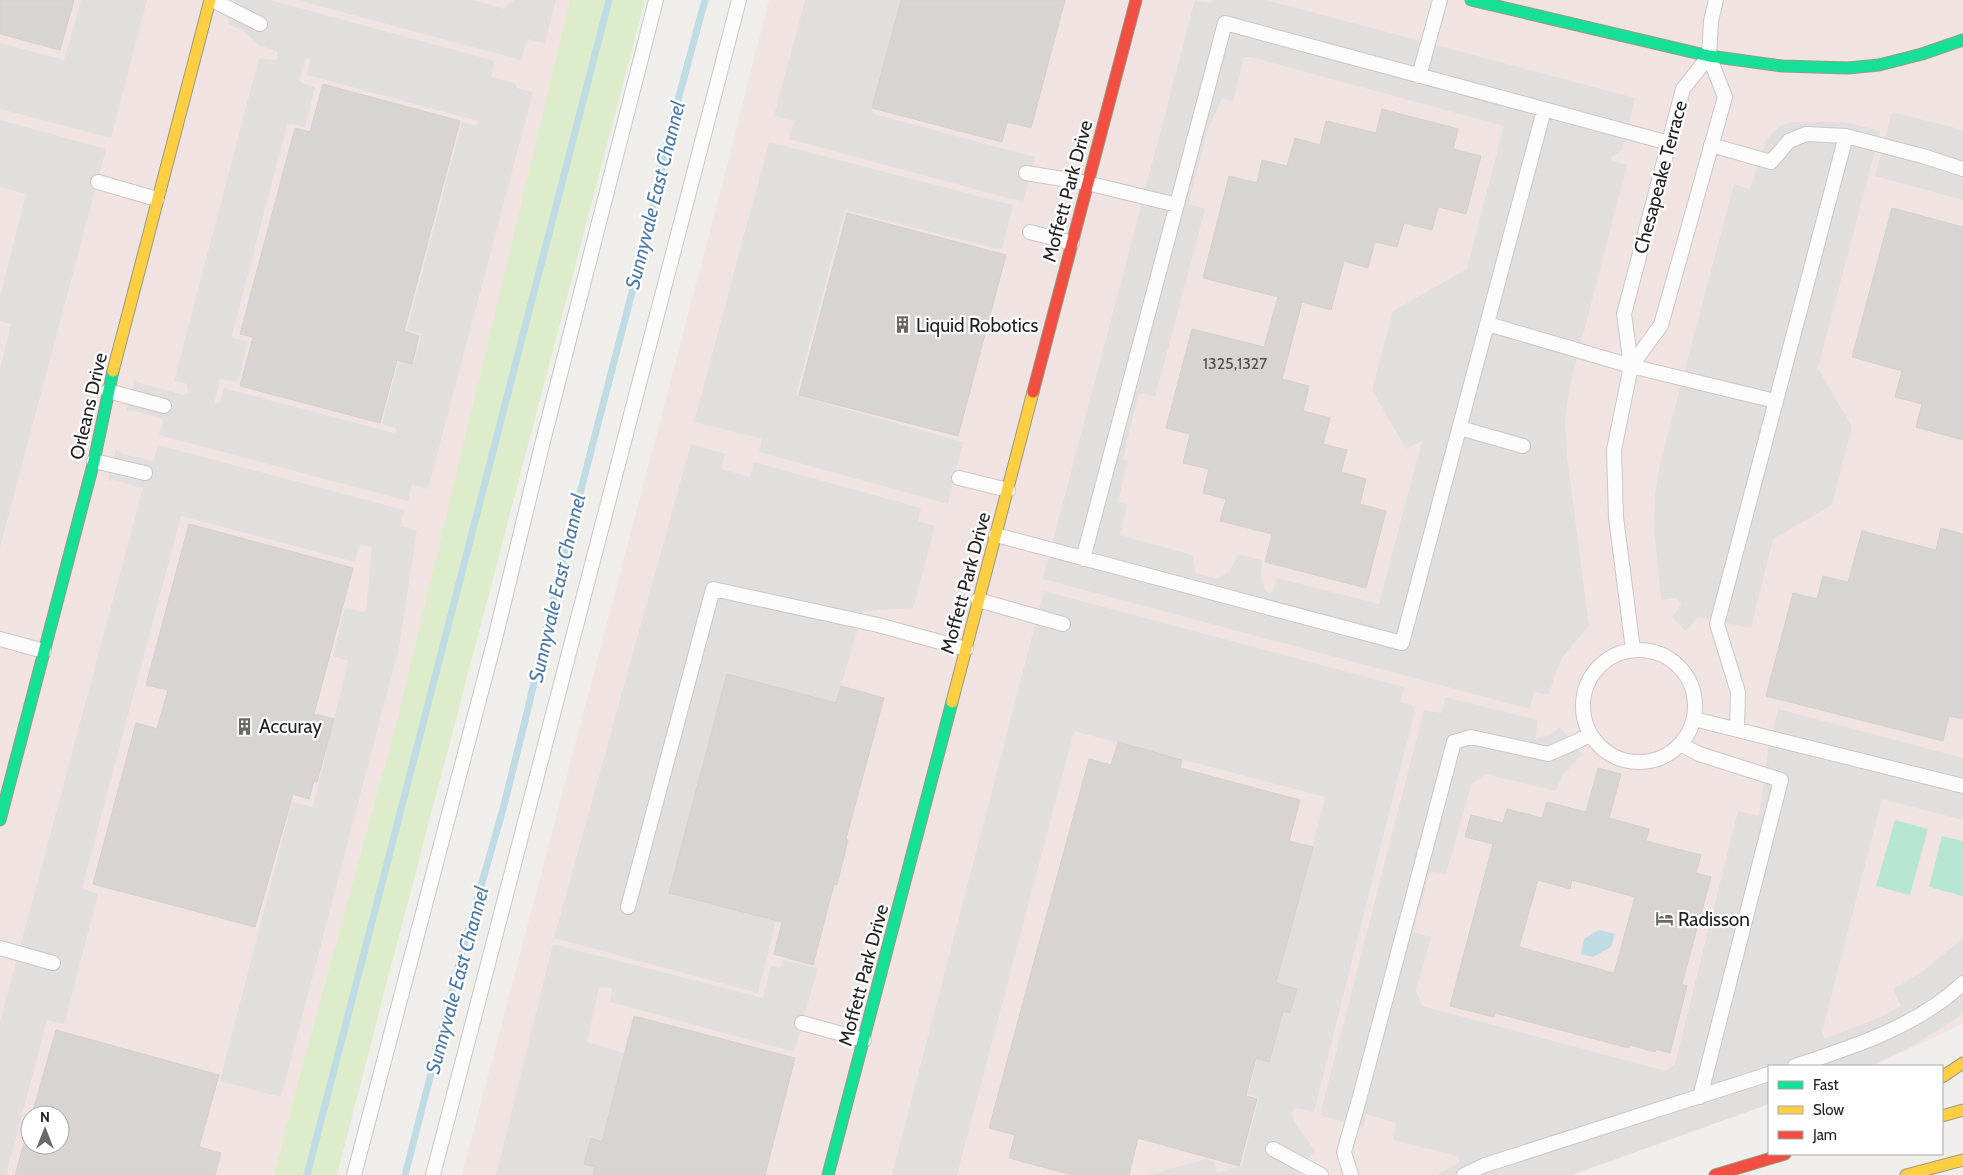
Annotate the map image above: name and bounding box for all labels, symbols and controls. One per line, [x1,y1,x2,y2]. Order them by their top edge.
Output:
water label: Sunnyvale East Channel [620,98,690,291]
street label: Chesapeake Terrace [1629,98,1692,256]
street label: Moffett Park Drive [1037,117,1098,265]
place label: Liquid Robotics [916,314,1038,337]
building icon: Liquid Robotics [892,315,912,335]
street label: Orleans Drive [65,350,112,462]
house number: 1325,1327 [1203,354,1267,373]
water label: Sunnyvale East Channel [524,491,590,685]
street label: Moffett Park Drive [935,509,996,657]
place label: Accuray [259,715,322,738]
building icon: Accuray [235,716,255,736]
water label: Sunnyvale East Channel [420,883,494,1076]
street label: Moffett Park Drive [833,901,894,1049]
place label: Radisson [1678,908,1750,931]
hotel icon: Radisson [1654,909,1674,929]
legend [1768,1065,1943,1155]
text: Fast [1813,1076,1838,1094]
text: Slow [1813,1101,1844,1119]
north arrow [20,1105,70,1155]
text: N [40,1108,50,1126]
text: Jam [1812,1126,1837,1144]

